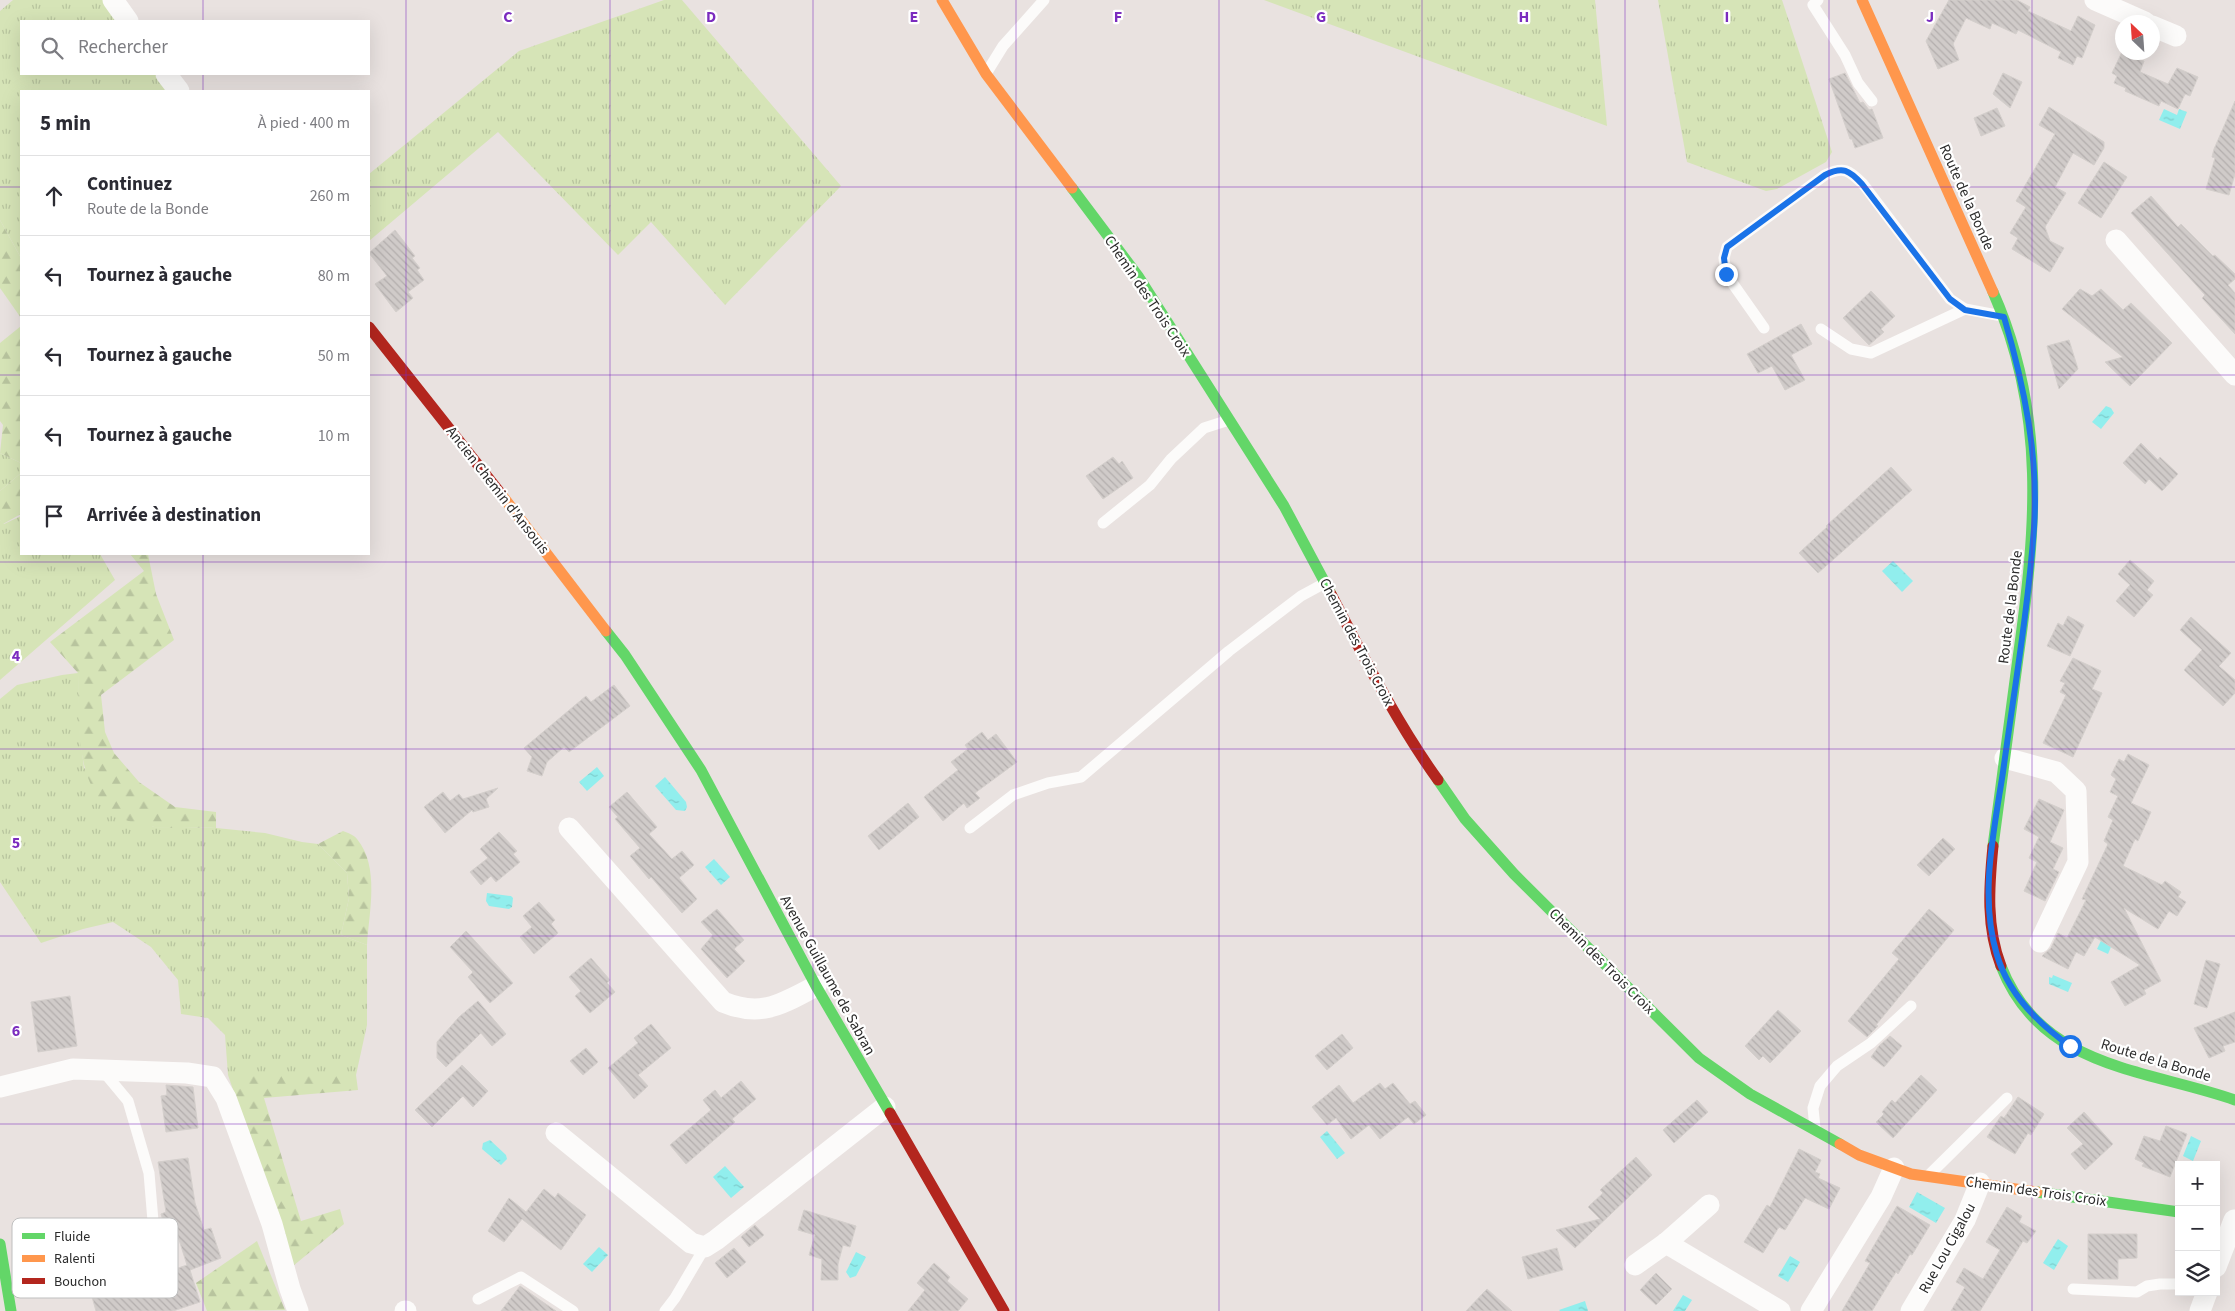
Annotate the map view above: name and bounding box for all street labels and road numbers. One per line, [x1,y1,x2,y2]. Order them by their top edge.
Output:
street label: Route de la Bonde [1934,141,1999,254]
street label: Chemin des Trois Croix [1099,231,1196,361]
street label: Ancien Chemin d'Ansouis [441,422,554,559]
street label: Route de la Bonde [1993,549,2028,665]
street label: Chemin des Trois Croix [1314,575,1399,710]
street label: Avenue Guillaume de Sabran [775,892,880,1059]
street label: Chemin des Trois Croix [1544,904,1660,1019]
street label: Route de la Bonde [2098,1034,2213,1087]
street label: Chemin des Trois Croix [1964,1171,2108,1212]
street label: Rue Lou Cigalou [1914,1199,1981,1297]

